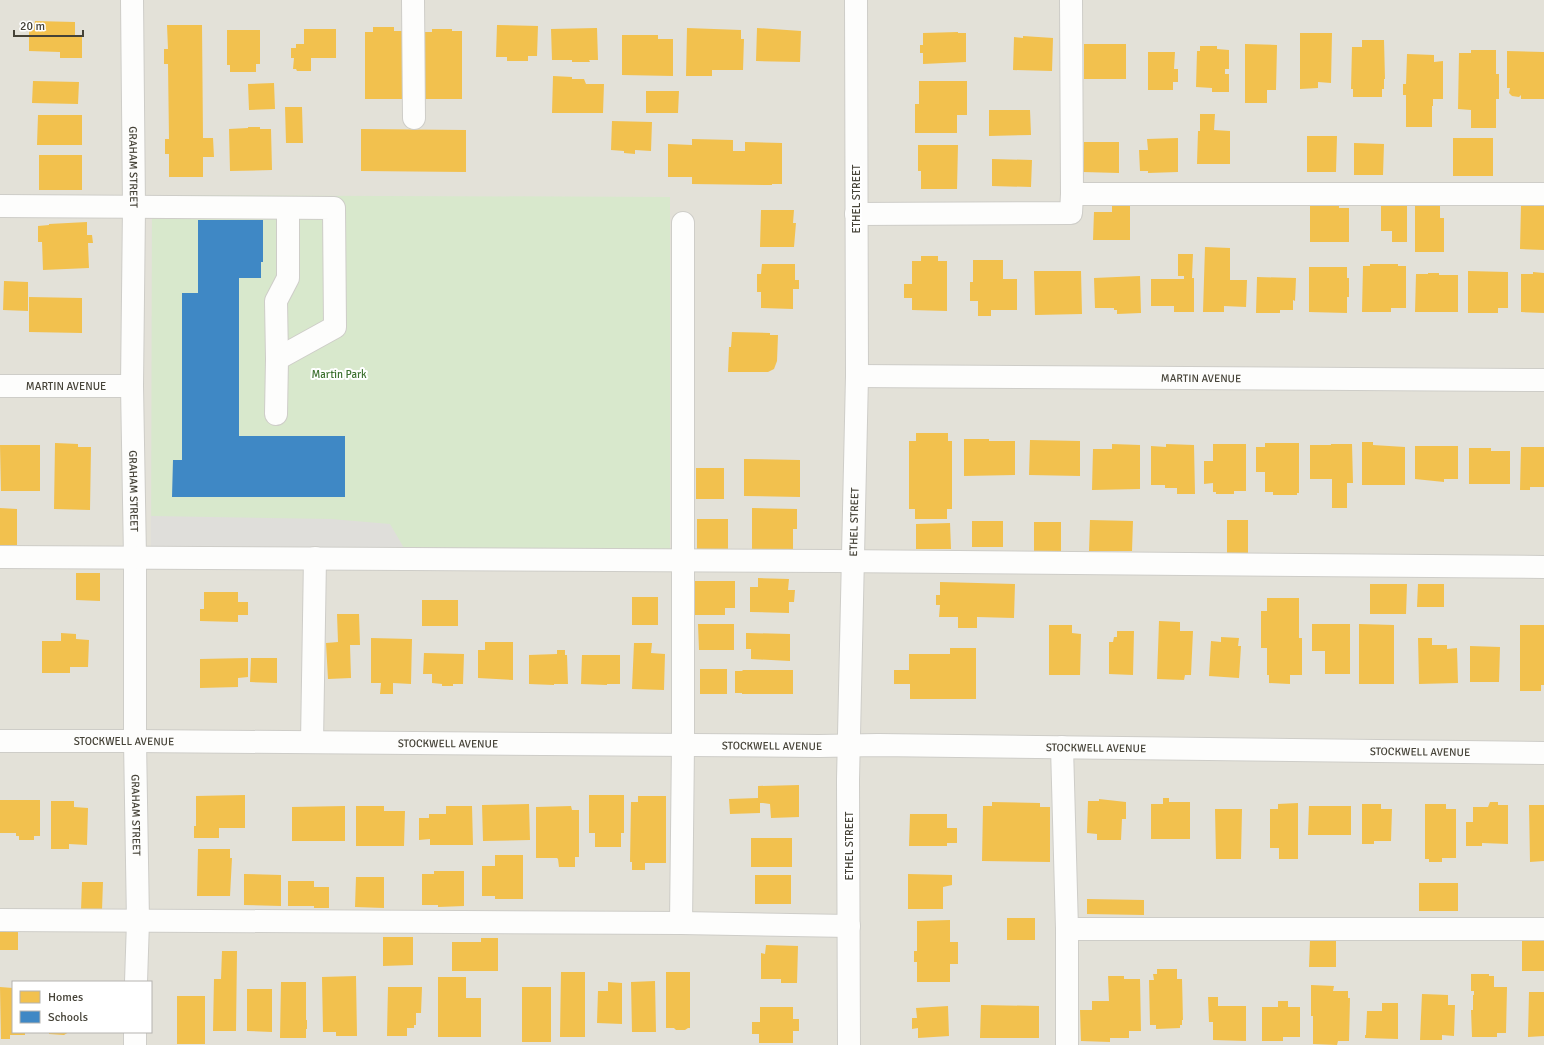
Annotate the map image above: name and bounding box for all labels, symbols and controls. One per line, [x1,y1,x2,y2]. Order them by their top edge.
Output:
scale bar [14,12,83,38]
text: 20 m [20,19,45,34]
street label: GRAHAM STREET [126,126,140,208]
street label: ETHEL STREET [850,164,863,234]
park label: Martin Park [311,368,367,381]
street label: MARTIN AVENUE [1161,372,1241,385]
street label: MARTIN AVENUE [26,380,106,393]
street label: GRAHAM STREET [126,450,141,532]
street label: ETHEL STREET [847,487,862,557]
street label: STOCKWELL AVENUE [74,735,174,748]
street label: STOCKWELL AVENUE [398,737,498,751]
street label: STOCKWELL AVENUE [722,739,822,753]
street label: STOCKWELL AVENUE [1046,741,1146,755]
street label: STOCKWELL AVENUE [1370,745,1470,759]
street label: GRAHAM STREET [129,774,143,856]
street label: ETHEL STREET [843,811,856,881]
legend [12,981,152,1033]
text: Homes [48,990,83,1005]
text: Schools [48,1010,88,1025]

